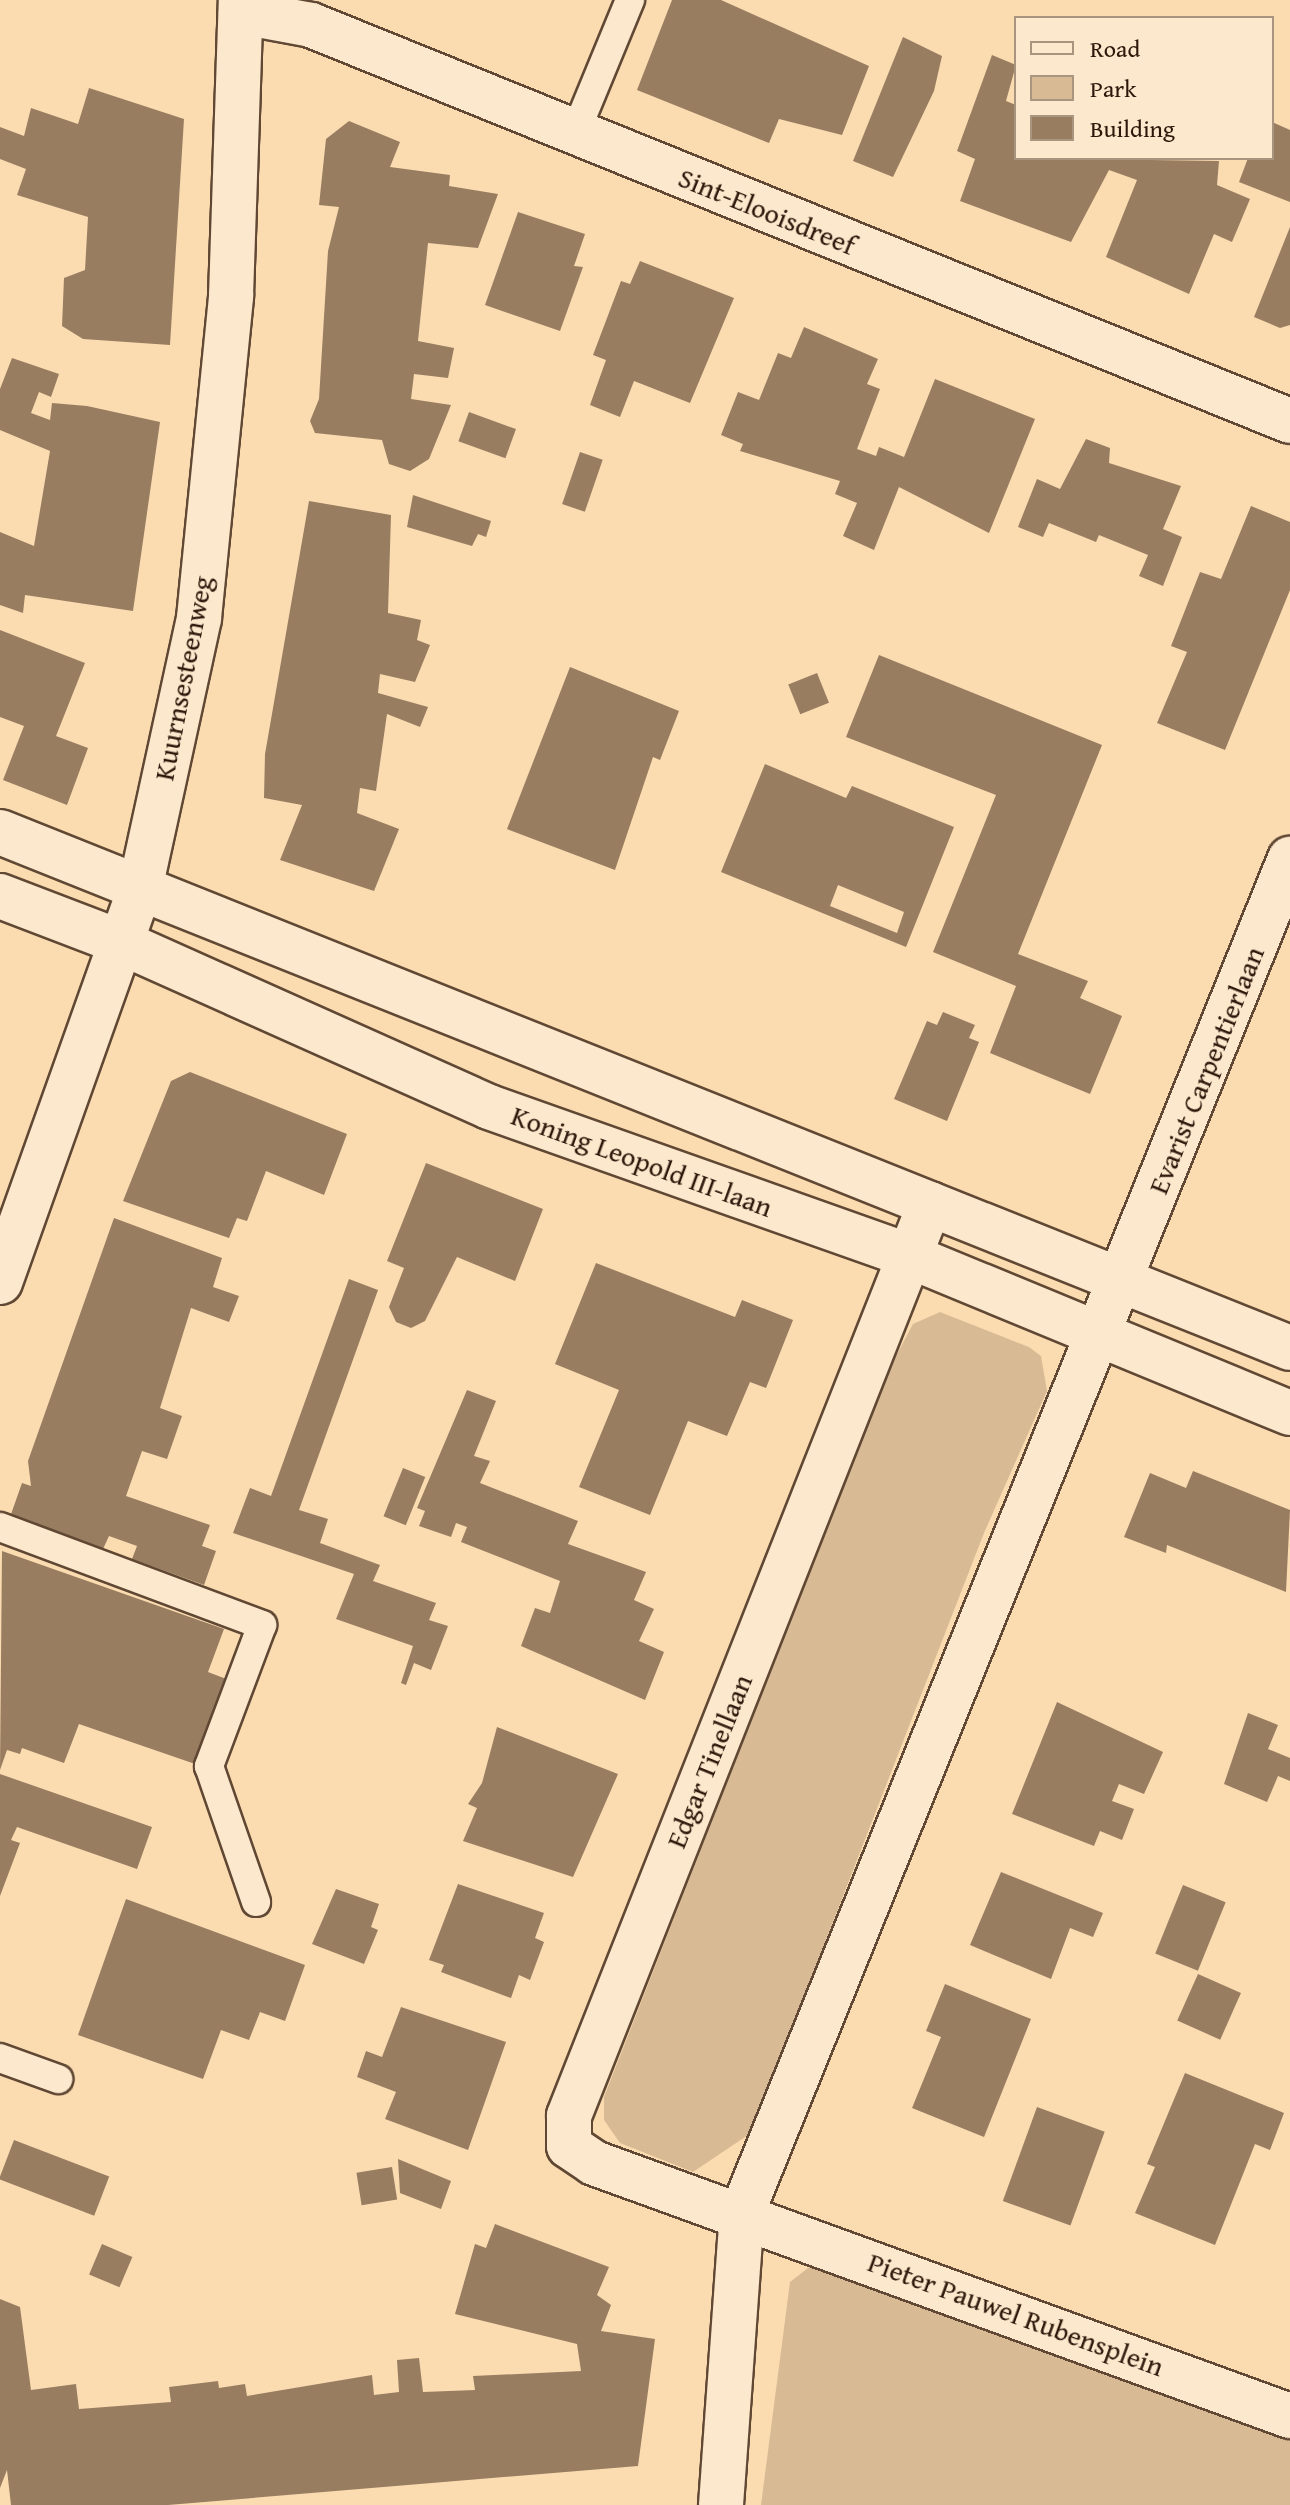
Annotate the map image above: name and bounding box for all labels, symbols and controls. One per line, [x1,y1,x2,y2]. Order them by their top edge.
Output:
legend [1014,16,1274,160]
text: Road [1090,31,1140,66]
text: Park [1090,71,1136,106]
text: Building [1090,111,1175,146]
street label: Sint-Elooisdreef [674,160,860,262]
street label: Kuurnsesteenweg [147,573,219,783]
street label: Evarist Carpentierlaan [1141,941,1271,1199]
street label: Koning Leopold III-laan [507,1098,777,1224]
street label: Edgar Tinellaan [659,1669,759,1853]
street label: Pieter Pauwel Rubensplein [864,2245,1168,2383]

